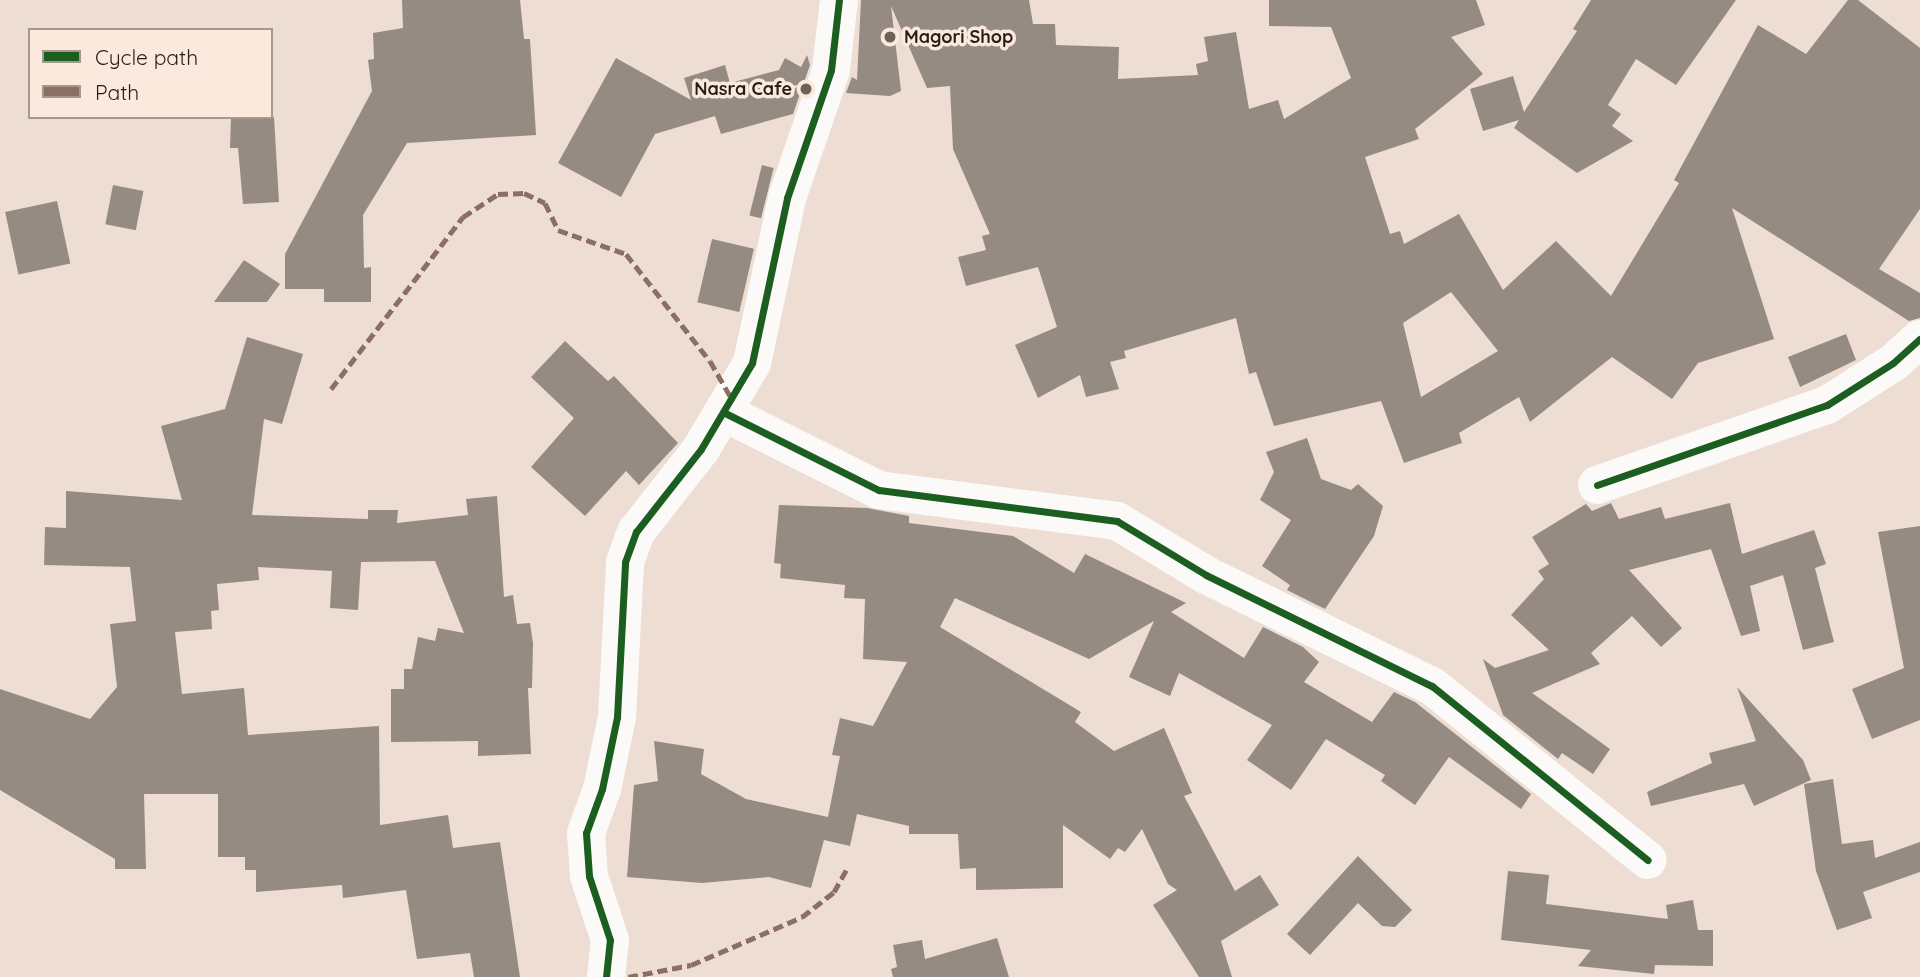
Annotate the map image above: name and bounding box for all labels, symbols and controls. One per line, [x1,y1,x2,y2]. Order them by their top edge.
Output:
place label: Magori Shop [904,26,1013,48]
legend [28,28,273,119]
marker: Magori Shop [882,29,898,45]
text: Cycle path [95,44,198,70]
place label: Nasra Cafe [694,78,792,100]
text: Path [95,79,139,105]
marker: Nasra Cafe [798,81,814,97]

